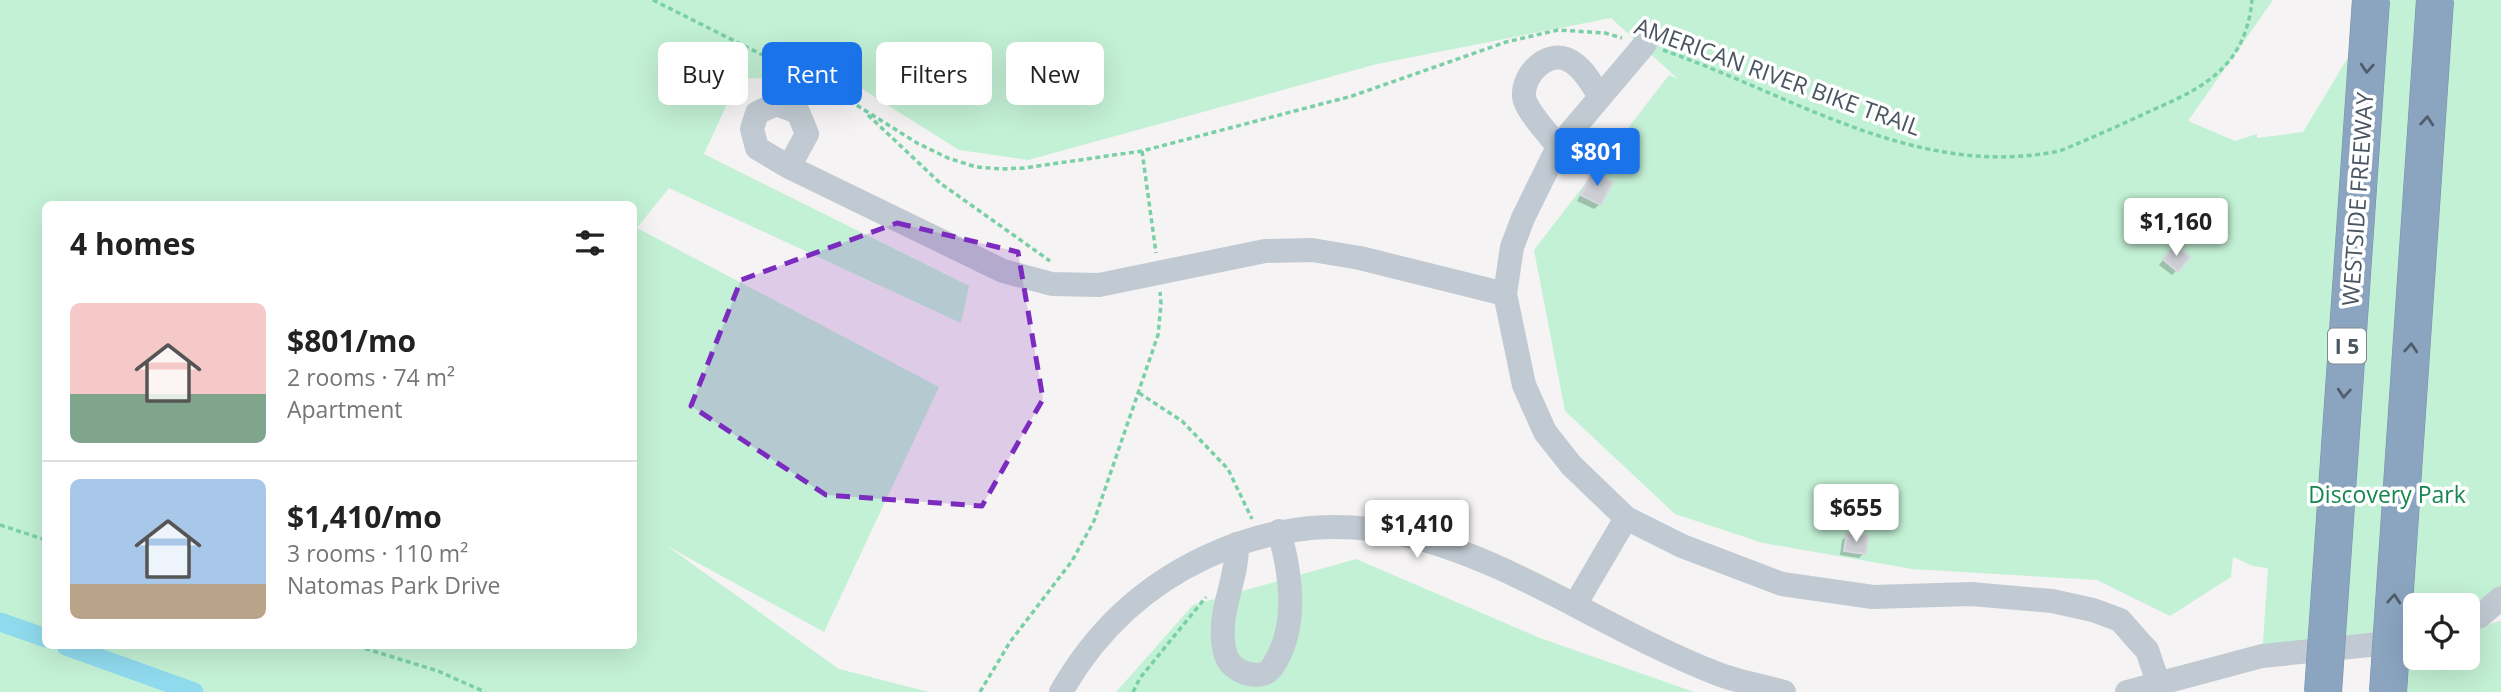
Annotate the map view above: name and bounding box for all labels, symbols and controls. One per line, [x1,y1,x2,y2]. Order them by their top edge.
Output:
street label: AMERICAN RIVER BIKE TRAIL [1631,9,1925,143]
chip: Buy [658,42,748,105]
chip: Rent [762,42,862,105]
chip: Filters [876,42,992,105]
chip: New [1006,42,1104,105]
one-way arrow [2360,63,2375,74]
street label: WESTSIDE FREEWAY [2334,91,2380,307]
one-way arrow [2419,115,2434,126]
pin: $801 [1556,128,1638,188]
text: $801 [1571,135,1623,167]
pin: $1,160 [2119,198,2233,258]
text: $1,160 [2140,205,2212,237]
text: 4 homes [70,223,195,264]
icon: filters [571,224,609,262]
text: $801/mo [287,320,416,361]
road number: I 5 [2328,328,2366,364]
icon: home [126,331,210,415]
one-way arrow [2404,342,2419,353]
text: 2 rooms · 74 m² [287,361,455,393]
one-way arrow [2337,388,2352,399]
text: Apartment [287,393,403,425]
park label: Discovery Park [2308,478,2466,510]
pin: $655 [1815,484,1897,544]
text: $655 [1830,491,1882,523]
text: $1,410/mo [287,496,442,537]
pin: $1,410 [1360,500,1474,560]
icon: home [126,507,210,591]
text: $1,410 [1381,507,1453,539]
text: 3 rooms · 110 m² [287,537,468,569]
text: Natomas Park Drive [287,569,501,601]
map controls [2403,593,2480,670]
button: locate [2403,593,2480,670]
one-way arrow [2387,594,2402,605]

